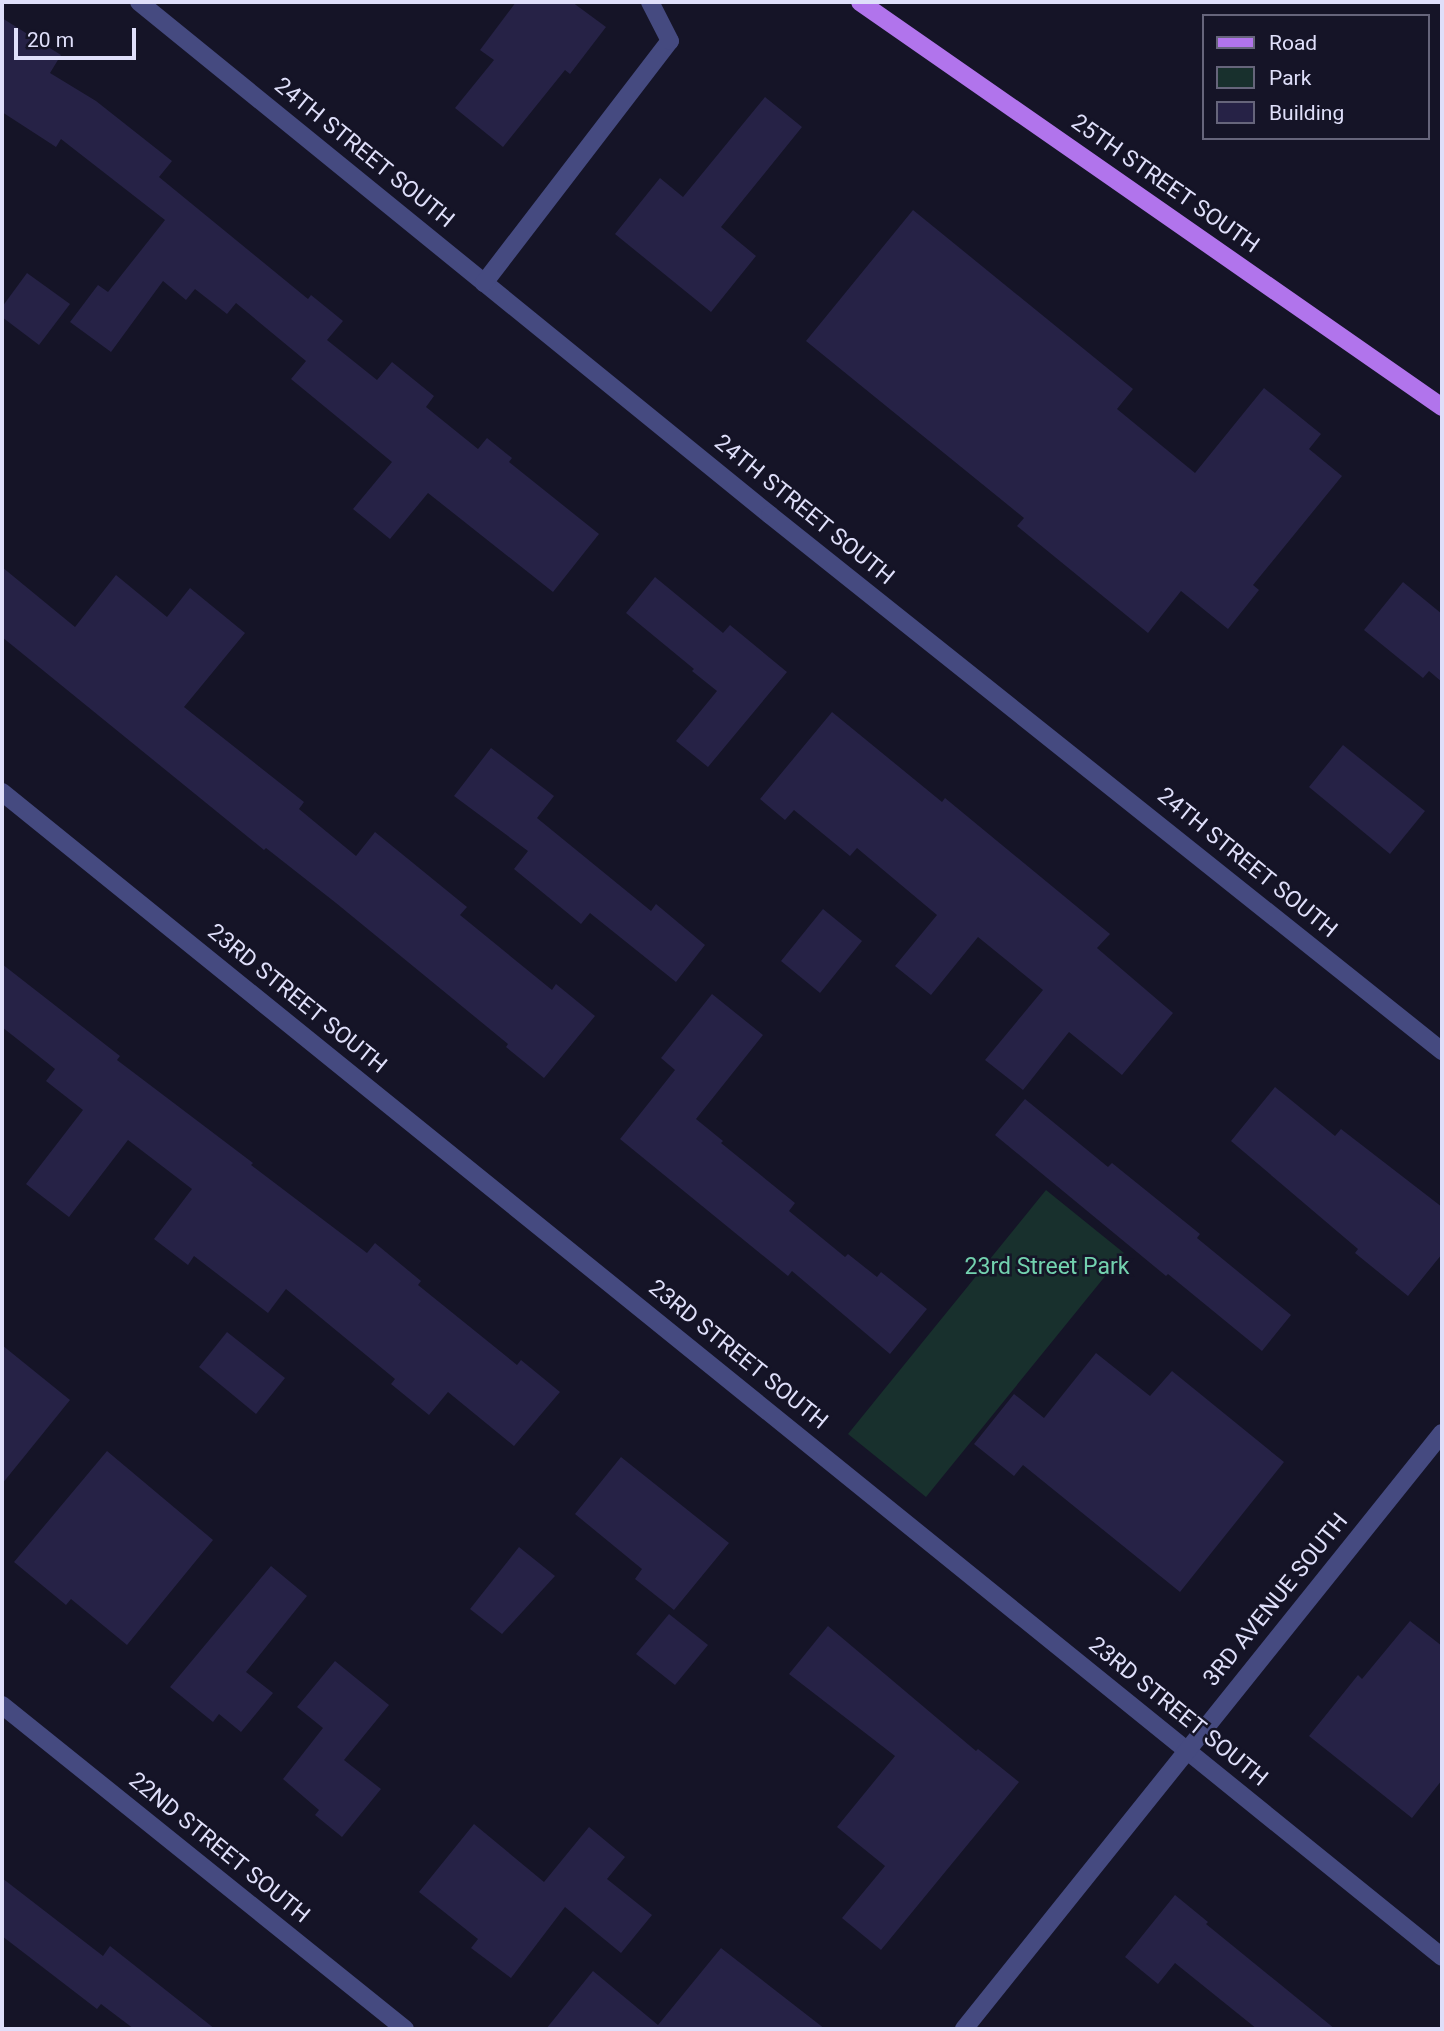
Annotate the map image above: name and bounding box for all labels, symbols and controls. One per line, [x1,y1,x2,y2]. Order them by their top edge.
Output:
scale bar [18,14,140,58]
legend [1202,14,1430,140]
text: 20 m [27,28,74,52]
text: Road [1269,31,1317,55]
text: Park [1269,66,1311,90]
street label: 24TH STREET SOUTH [268,72,460,234]
text: Building [1269,101,1344,125]
street label: 25TH STREET SOUTH [1066,109,1264,259]
street label: 24TH STREET SOUTH [708,429,900,591]
street label: 24TH STREET SOUTH [1151,782,1343,944]
street label: 23RD STREET SOUTH [202,918,392,1080]
park label: 23rd Street Park [965,1253,1129,1281]
street label: 23RD STREET SOUTH [643,1274,833,1436]
street label: 3RD AVENUE SOUTH [1198,1508,1354,1692]
street label: 23RD STREET SOUTH [1083,1631,1273,1793]
street label: 22ND STREET SOUTH [123,1766,315,1930]

